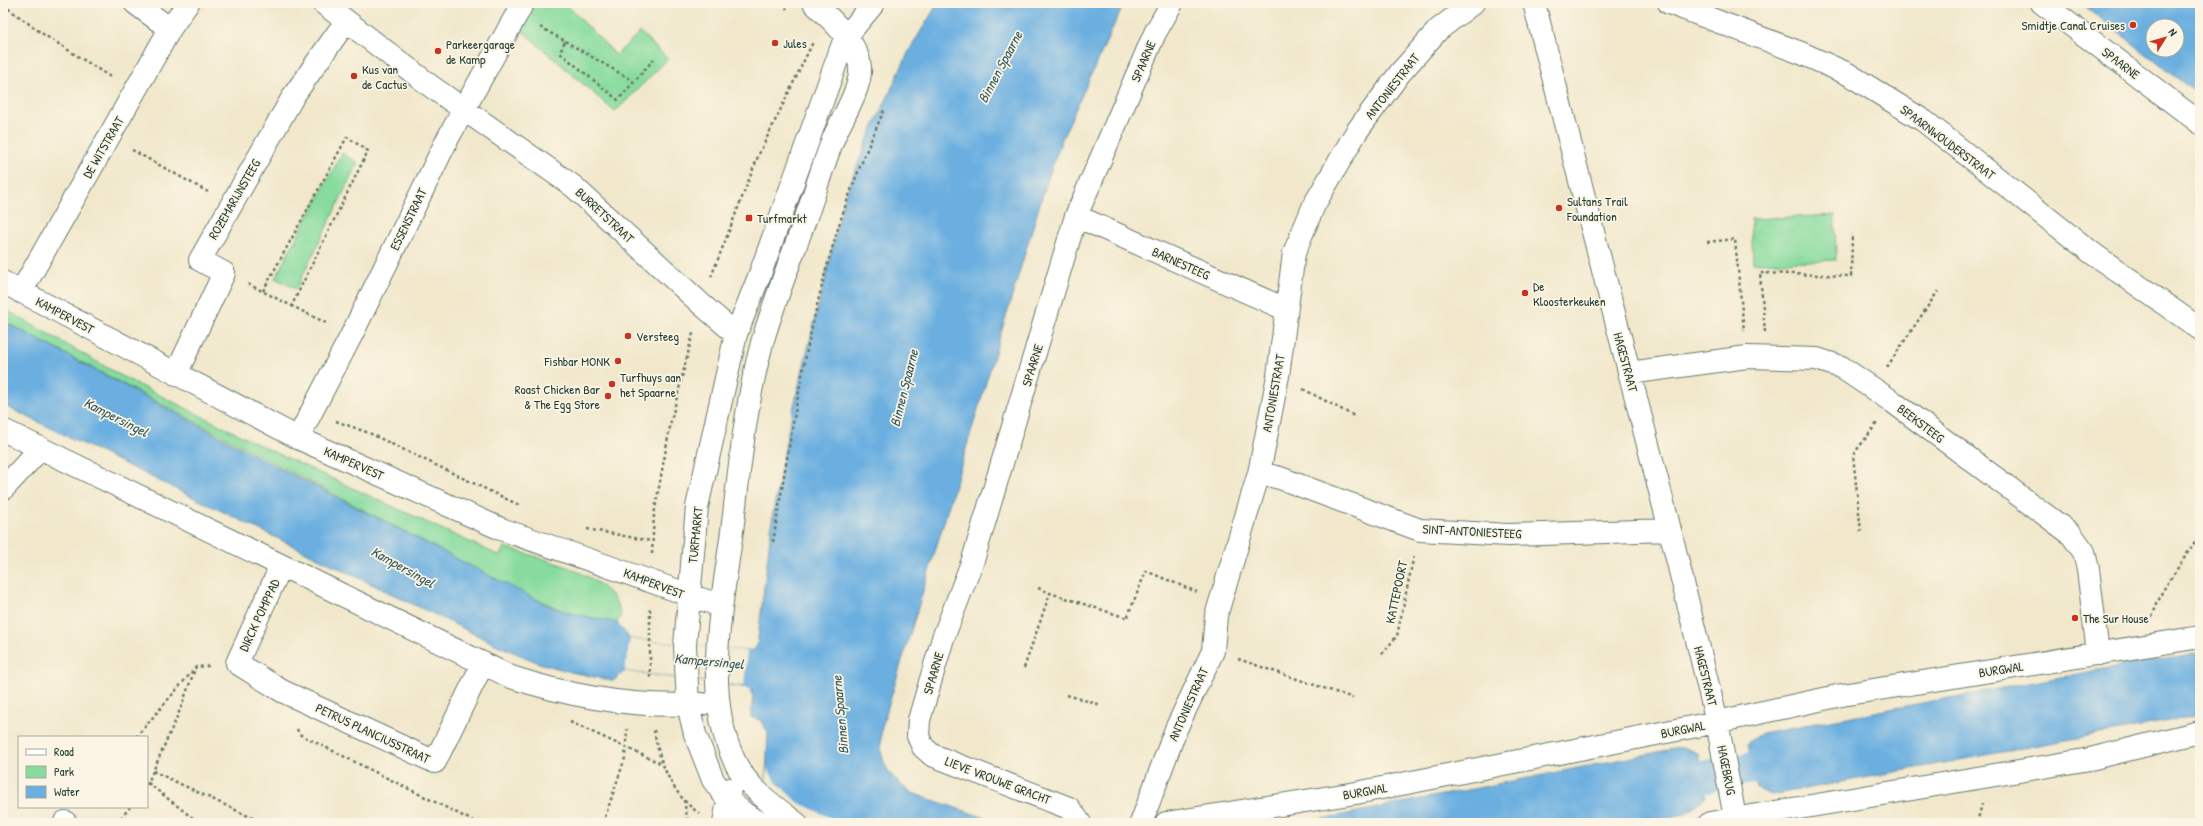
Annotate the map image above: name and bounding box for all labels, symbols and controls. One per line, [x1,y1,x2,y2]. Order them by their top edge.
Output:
place label: Smidtje Canal Cruises [2021,16,2125,34]
north arrow [2145,18,2185,58]
marker: Smidtje Canal Cruises [2128,20,2138,30]
text: N [2166,25,2180,39]
water label: Binnen Spaarne [973,26,1028,106]
place label: Jules [783,34,807,52]
place label: Parkeergarage de Kamp [446,35,515,68]
street label: SPAARNE [1126,37,1160,85]
marker: Jules [770,38,780,48]
street label: SPAARNE [2098,43,2144,83]
marker: Parkeergarage de Kamp [433,46,443,56]
street label: ANTONIESTRAAT [1361,49,1424,123]
place label: Kus van de Cactus [362,60,407,93]
marker: Kus van de Cactus [349,71,359,81]
street label: SPAARNWOUDERSTRAAT [1897,100,2000,184]
street label: DE WITSTRAAT [78,112,128,181]
street label: ROZEMARIJNSTEEG [204,155,265,242]
street label: BURRETSTRAAT [572,183,639,247]
street label: ESSENSTRAAT [385,184,431,253]
place label: Sultans Trail Foundation [1566,192,1628,225]
marker: Sultans Trail Foundation [1554,203,1564,213]
place label: Turfmarkt [757,209,807,227]
marker: Turfmarkt [744,213,754,223]
street label: BARNESTEEG [1149,242,1213,284]
place label: De Kloosterkeuken [1533,277,1606,310]
marker: De Kloosterkeuken [1520,288,1530,298]
street label: KAMPERVEST [33,292,98,338]
place label: Versteeg [636,327,679,345]
street label: HAGESTRAAT [1609,330,1643,395]
marker: Versteeg [623,331,633,341]
street label: SPAARNE [1017,341,1047,388]
water label: Binnen Spaarne [885,346,924,429]
place label: Fishbar MONK [544,352,610,370]
street label: ANTONIESTRAAT [1257,352,1289,433]
marker: Fishbar MONK [613,356,623,366]
place label: Turfhuys aan het Spaarne [620,368,681,401]
marker: Turfhuys aan het Spaarne [607,379,617,389]
place label: Roast Chicken Bar & The Egg Store [515,380,600,413]
marker: Roast Chicken Bar & The Egg Store [603,391,613,401]
water label: Kampersingel [80,392,153,442]
street label: BEEKSTEEG [1894,399,1949,447]
street label: KAMPERVEST [321,442,388,485]
street label: TURFMARKT [683,505,707,564]
street label: SINT-ANTONIESTEEG [1422,519,1523,543]
water label: Kampersingel [368,541,439,593]
street label: KATTEPOORT [1381,558,1412,625]
street label: KAMPERVEST [621,563,688,603]
street label: DIRCK POMPPAD [234,575,284,654]
place label: The Sur House [2083,609,2149,627]
marker: The Sur House [2070,613,2080,623]
street label: HAGESTRAAT [1690,644,1722,709]
water label: Kampersingel [673,648,746,674]
street label: SPAARNE [918,649,948,696]
street label: BURGWAL [1977,657,2025,681]
street label: ANTONIESTRAAT [1164,663,1213,744]
water label: Binnen Spaarne [826,674,853,755]
street label: PETRUS PLANCIUSSTRAAT [313,699,434,768]
street label: BURGWAL [1659,716,1707,742]
legend [18,736,148,808]
text: Road [54,743,74,760]
street label: HAGEBRUG [1713,744,1741,797]
street label: LIEVE VROUWE GRACHT [943,752,1054,809]
text: Park [54,763,74,780]
street label: BURGWAL [1341,778,1389,804]
text: Water [54,783,80,800]

